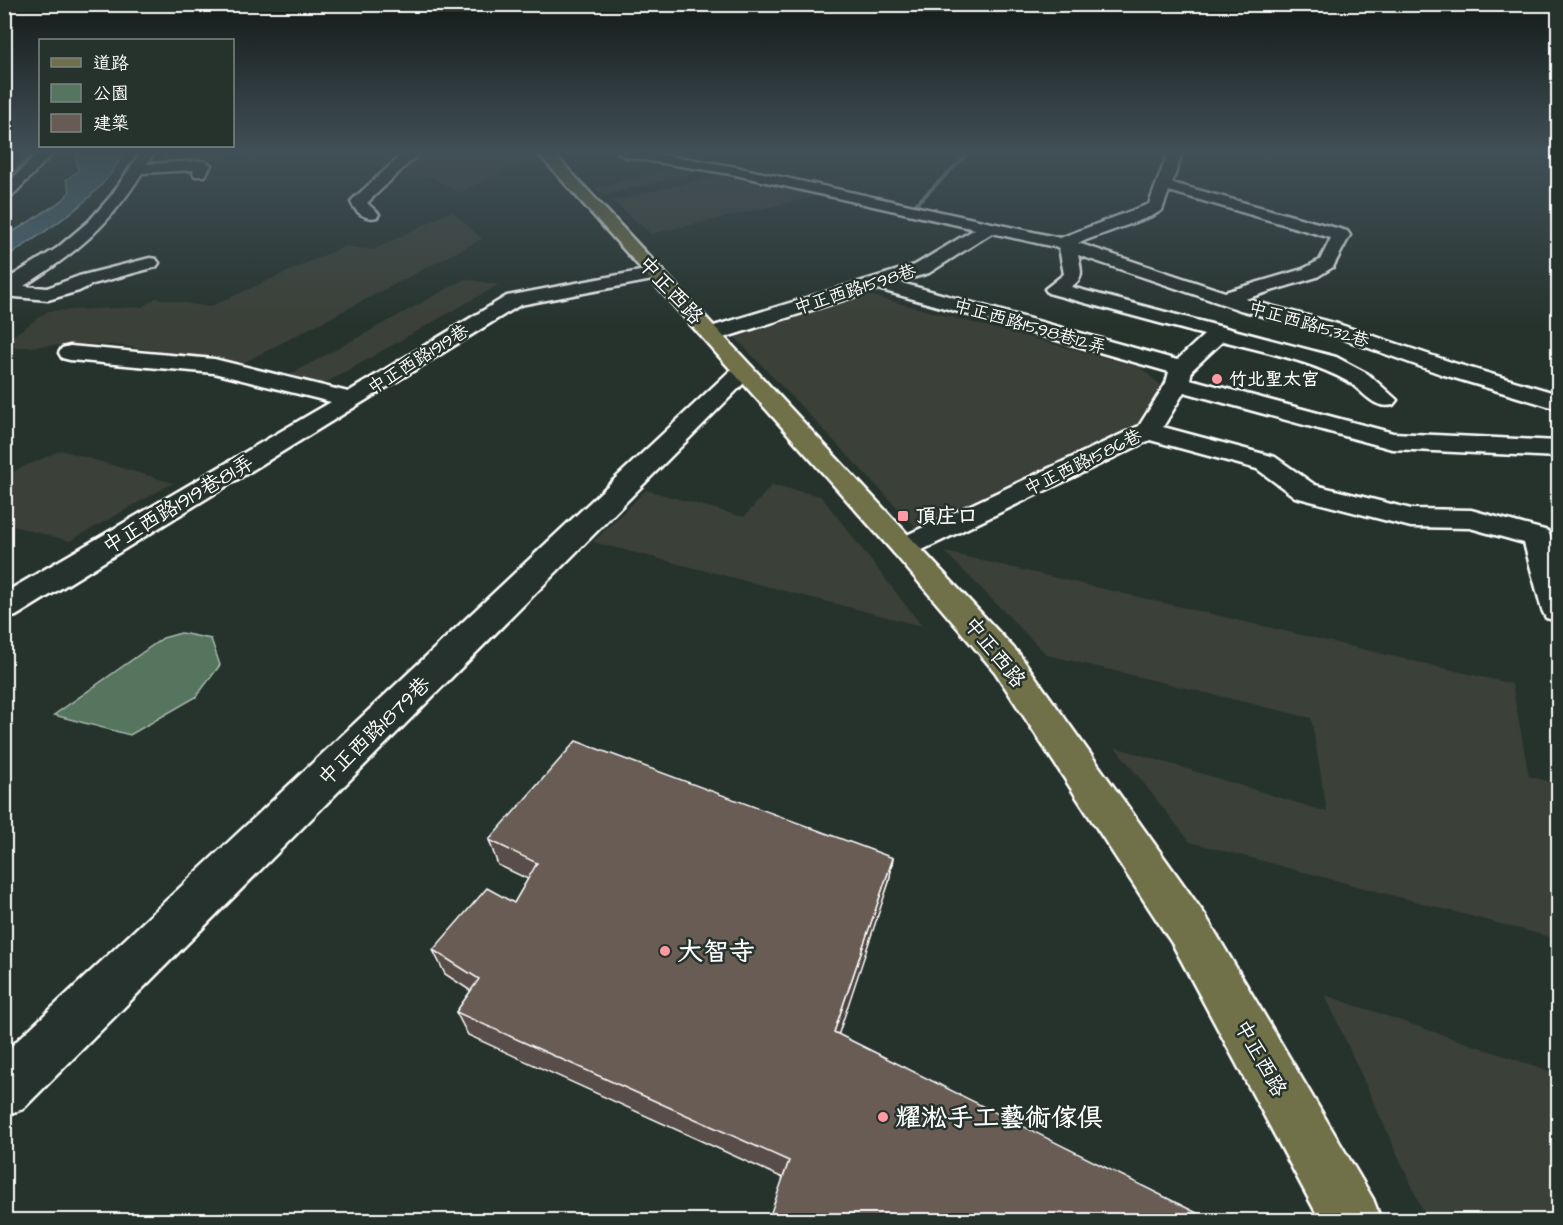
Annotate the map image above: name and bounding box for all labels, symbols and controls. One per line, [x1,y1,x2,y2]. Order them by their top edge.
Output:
legend [39,39,234,147]
text: 道路 [93,51,129,76]
text: 公園 [93,81,129,106]
text: 建築 [93,111,129,136]
street label: 中正西路 [631,250,710,331]
street label: 中正西路1598巷 [791,258,919,321]
street label: 中正西路1598巷12弄 [951,293,1109,360]
street label: 中正西路1532巷 [1246,295,1372,354]
street label: 中正西路1919巷 [363,318,474,401]
place label: 竹北聖太宮 [1229,367,1319,392]
marker: 竹北聖太宮 [1210,372,1224,386]
street label: 中正西路1586巷 [1020,423,1146,502]
street label: 中正西路1919巷81弄 [97,448,259,561]
place label: 頂庄口 [915,502,978,531]
marker: 頂庄口 [896,509,910,523]
street label: 中正西路 [957,611,1032,694]
street label: 中正西路1879巷 [312,670,437,793]
place label: 大智寺 [677,934,755,970]
marker: 大智寺 [658,944,672,958]
street label: 中正西路 [1228,1014,1294,1102]
place label: 耀淞手工藝術傢俱 [895,1100,1103,1136]
marker: 耀淞手工藝術傢俱 [876,1110,890,1124]

